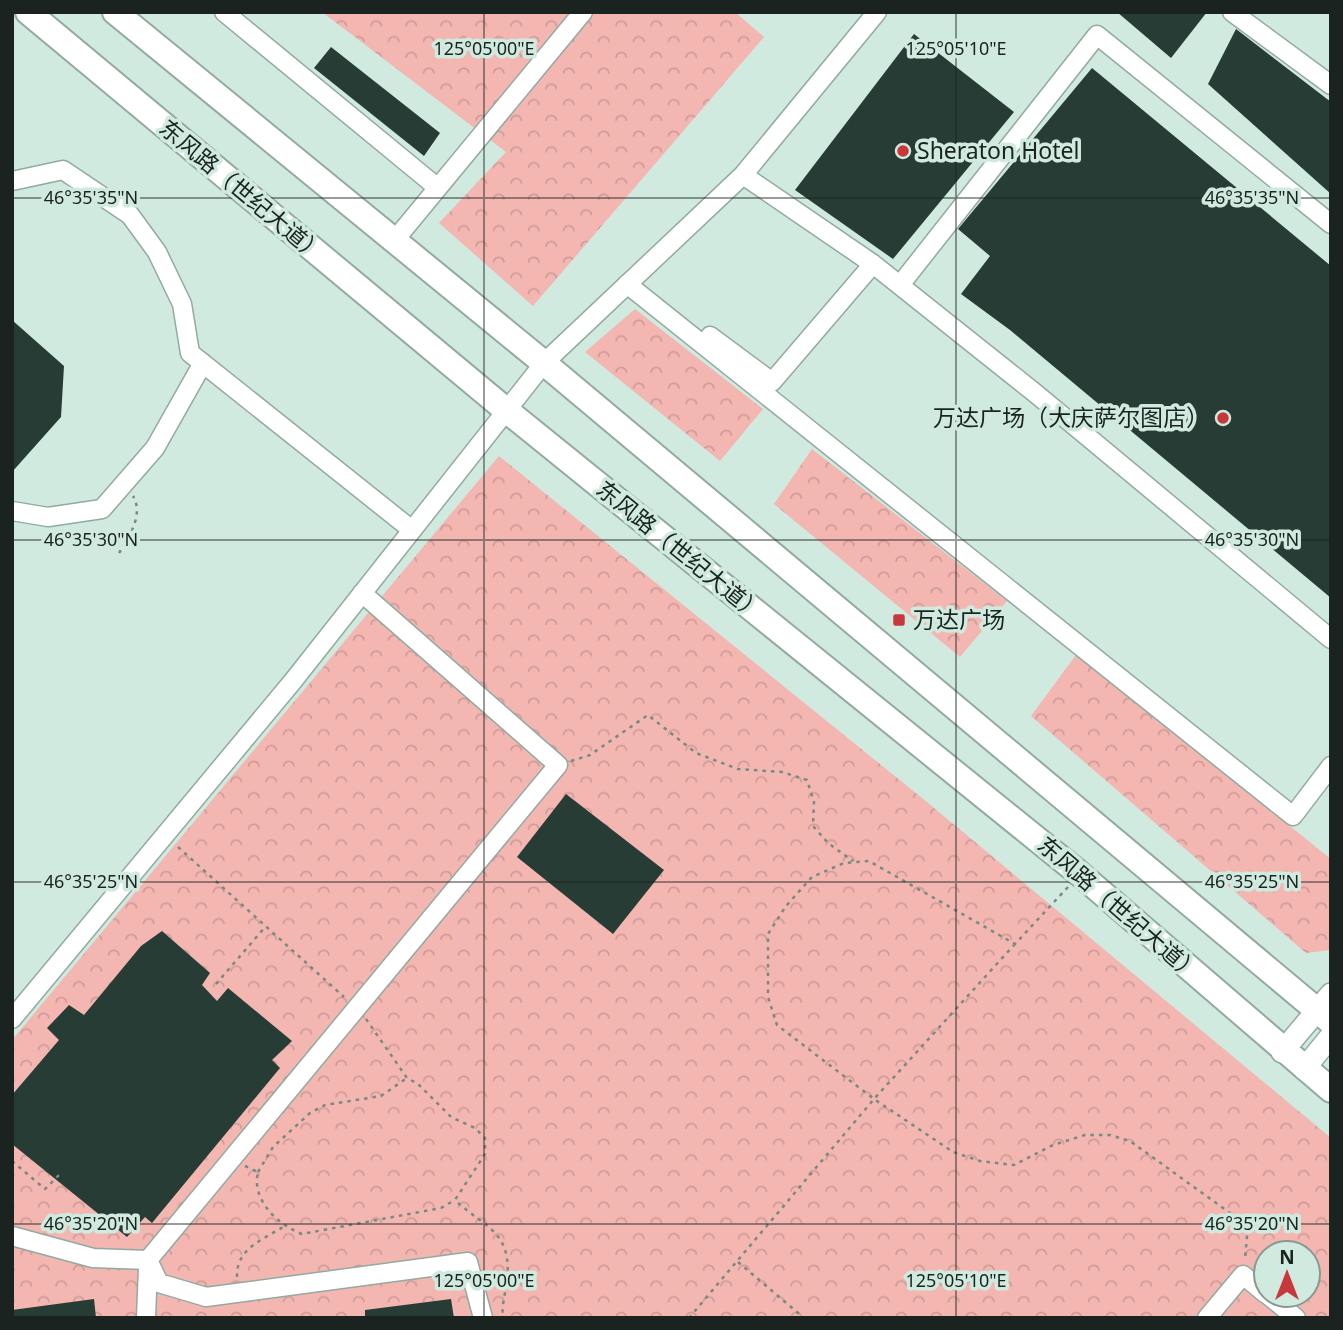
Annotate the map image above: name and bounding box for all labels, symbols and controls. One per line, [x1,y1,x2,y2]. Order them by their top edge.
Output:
text: 125°05'00"E [433,36,535,60]
text: 125°05'10"E [905,36,1007,60]
street label: 东风路（世纪大道） [153,111,332,269]
place label: Sheraton Hotel [917,134,1079,166]
marker: Sheraton Hotel [895,143,911,159]
text: 46°35'35"N [44,185,138,209]
text: 46°35'35"N [1205,185,1299,209]
place label: 万达广场（大庆萨尔图店） [933,401,1209,433]
marker: 万达广场（大庆萨尔图店） [1215,410,1231,426]
street label: 东风路（世纪大道） [590,473,771,628]
text: 46°35'30"N [44,527,138,551]
text: 46°35'30"N [1205,527,1299,551]
place label: 万达广场 [913,603,1005,635]
marker: 万达广场 [891,612,907,628]
street label: 东风路（世纪大道） [1031,828,1208,988]
text: 46°35'25"N [44,869,138,893]
text: 46°35'25"N [1205,869,1299,893]
text: 46°35'20"N [44,1211,138,1235]
text: 46°35'20"N [1205,1211,1299,1235]
north arrow [1252,1239,1322,1309]
text: N [1279,1244,1295,1270]
text: 125°05'00"E [433,1268,535,1292]
text: 125°05'10"E [905,1268,1007,1292]

